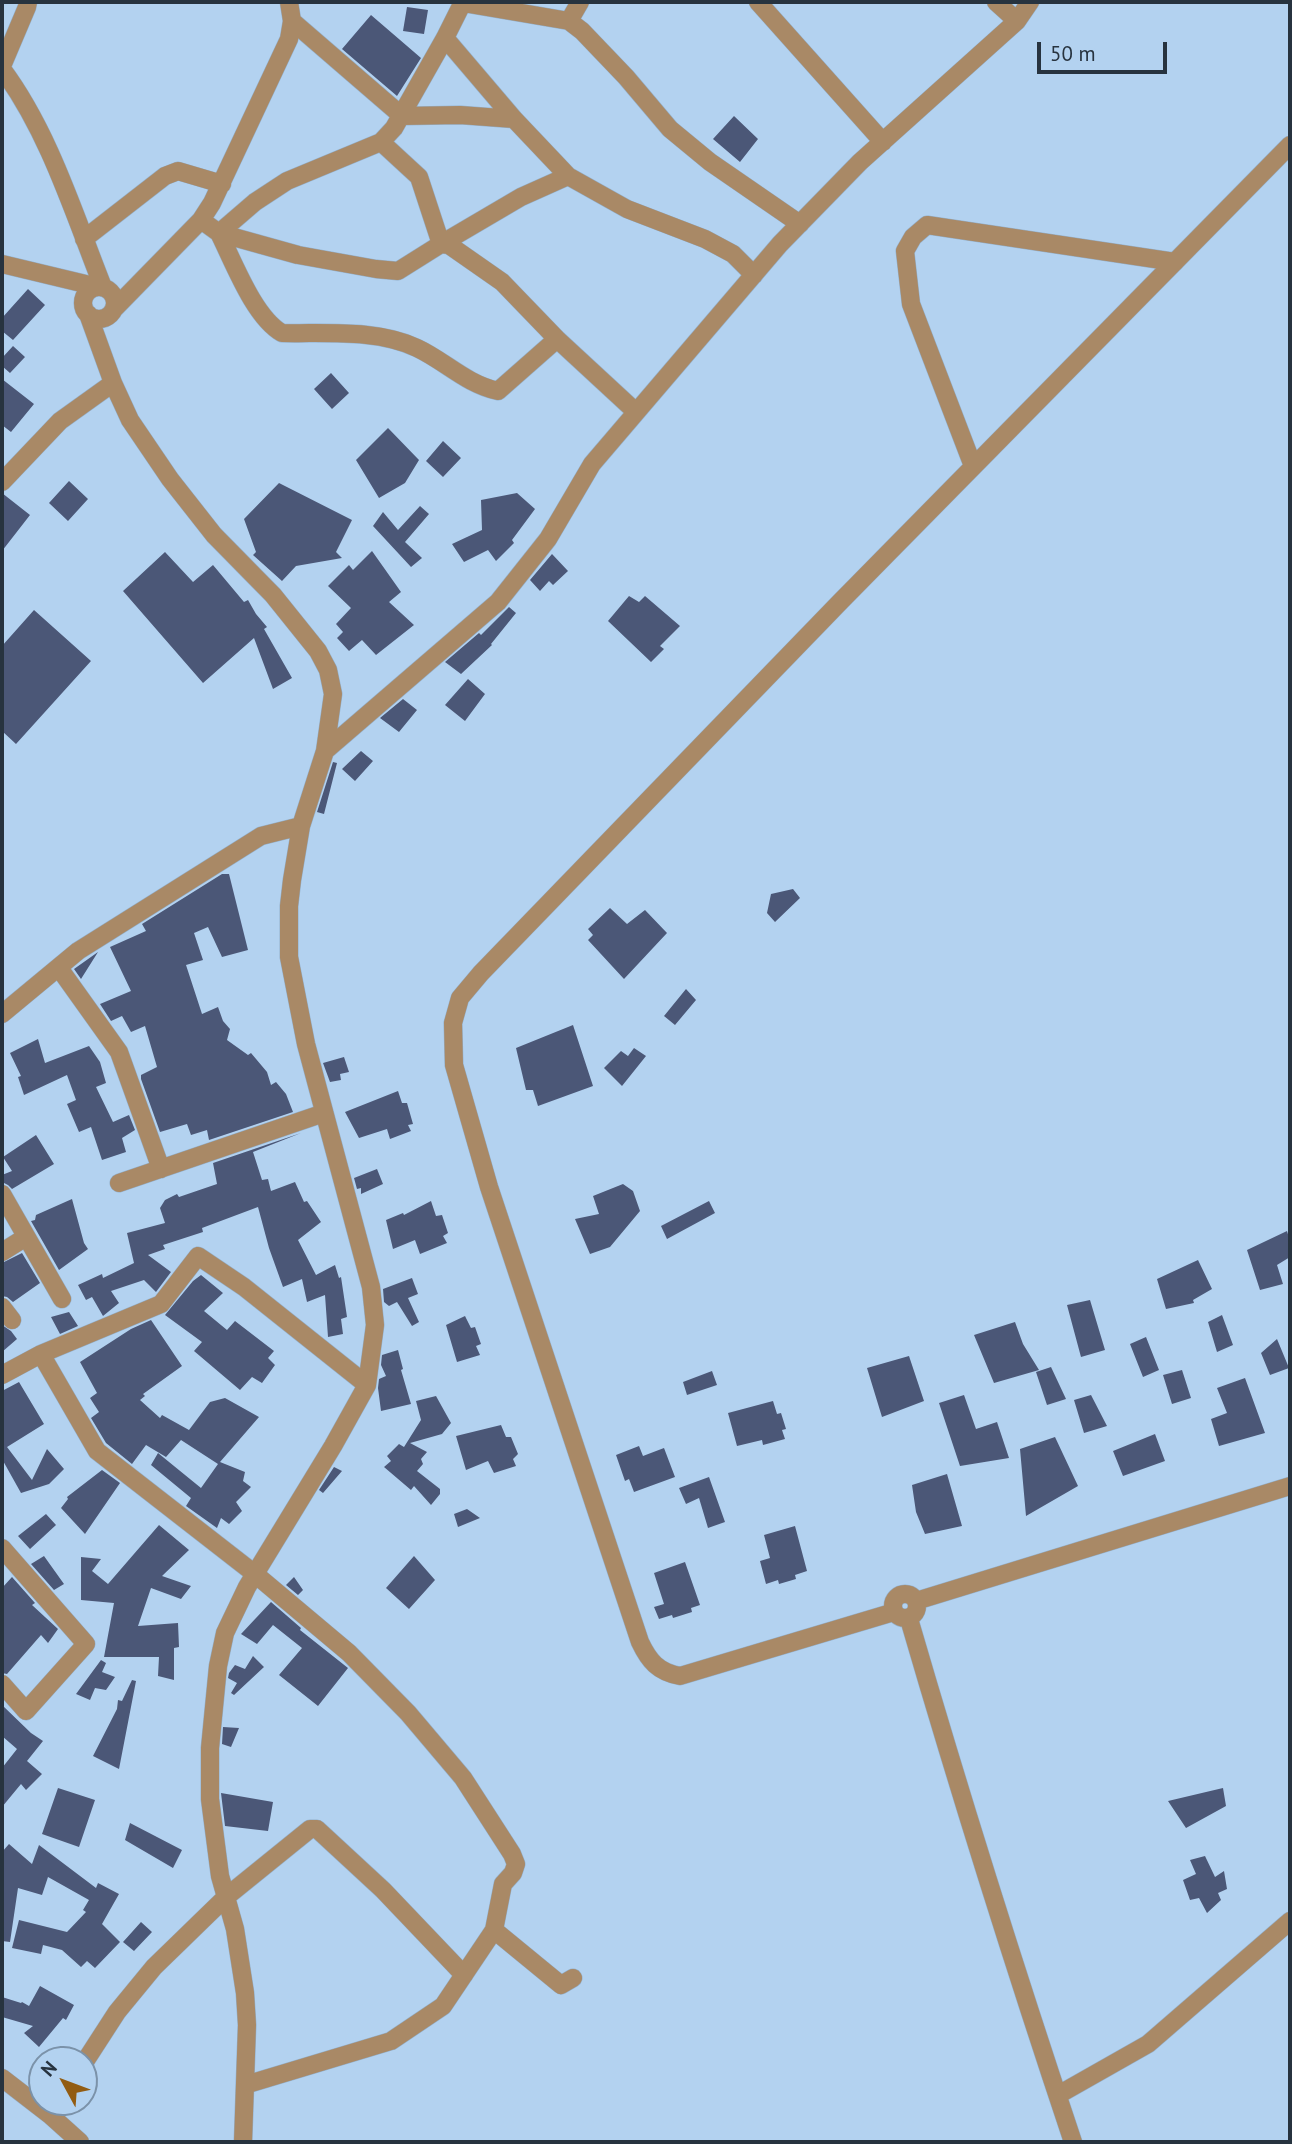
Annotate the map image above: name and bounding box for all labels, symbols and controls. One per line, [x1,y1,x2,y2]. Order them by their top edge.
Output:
scale bar [1040,28,1170,72]
text: 50 m [1050,40,1096,67]
north arrow [28,2046,98,2116]
text: N [36,2056,62,2081]

